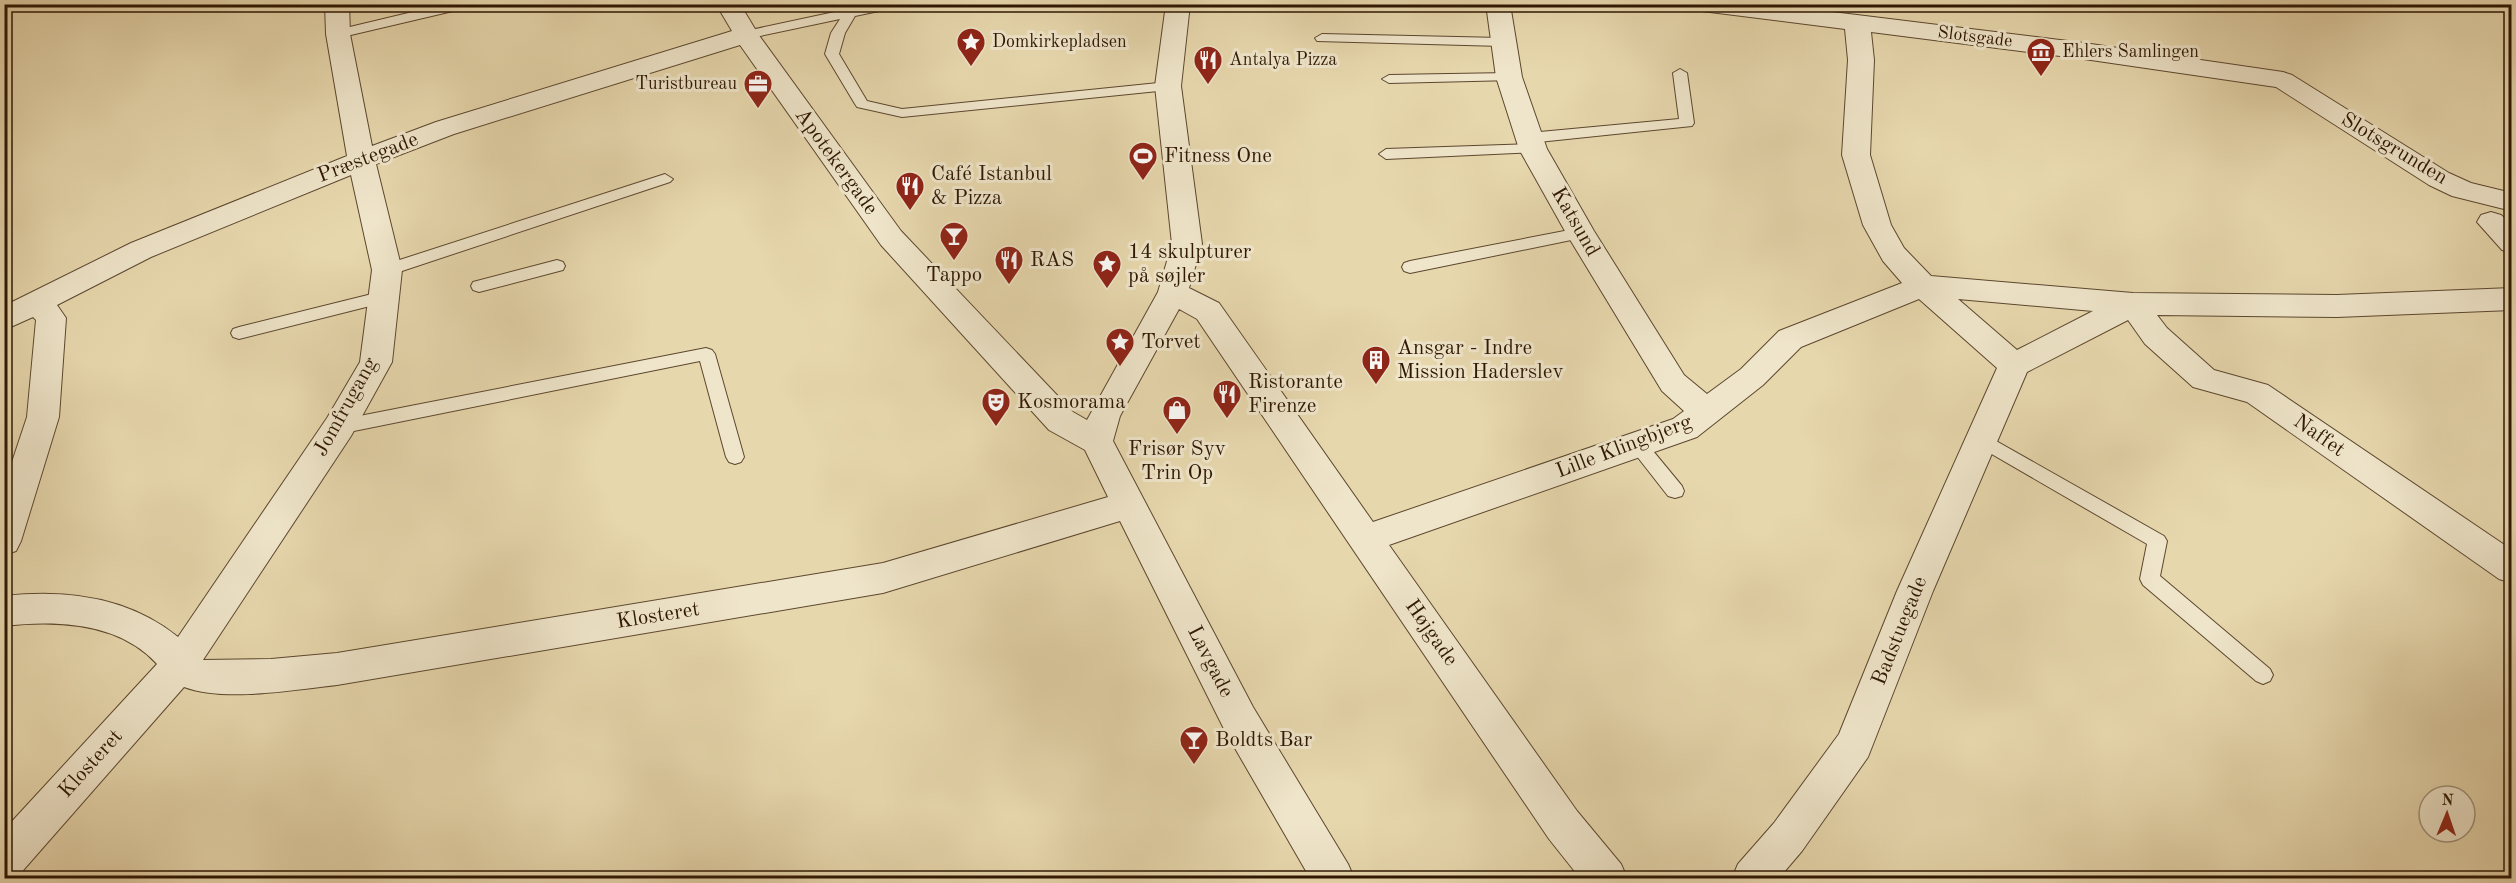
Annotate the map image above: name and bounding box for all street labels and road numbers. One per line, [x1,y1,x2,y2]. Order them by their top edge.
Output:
street label: Slotsgade [1937,23,2013,51]
street label: Apotekergade [791,105,881,219]
street label: Slotsgrunden [2337,109,2451,189]
street label: Præstegade [315,129,421,187]
street label: Katsund [1547,184,1603,260]
street label: Jomfrugang [310,353,382,460]
street label: Lille Klingbjerg [1553,411,1695,483]
street label: Naffet [2289,411,2349,461]
street label: Badstuegade [1869,574,1931,688]
street label: Højgade [1401,596,1461,670]
street label: Klosteret [615,599,701,633]
street label: Lavgade [1183,623,1237,701]
street label: Klosteret [55,726,127,802]

